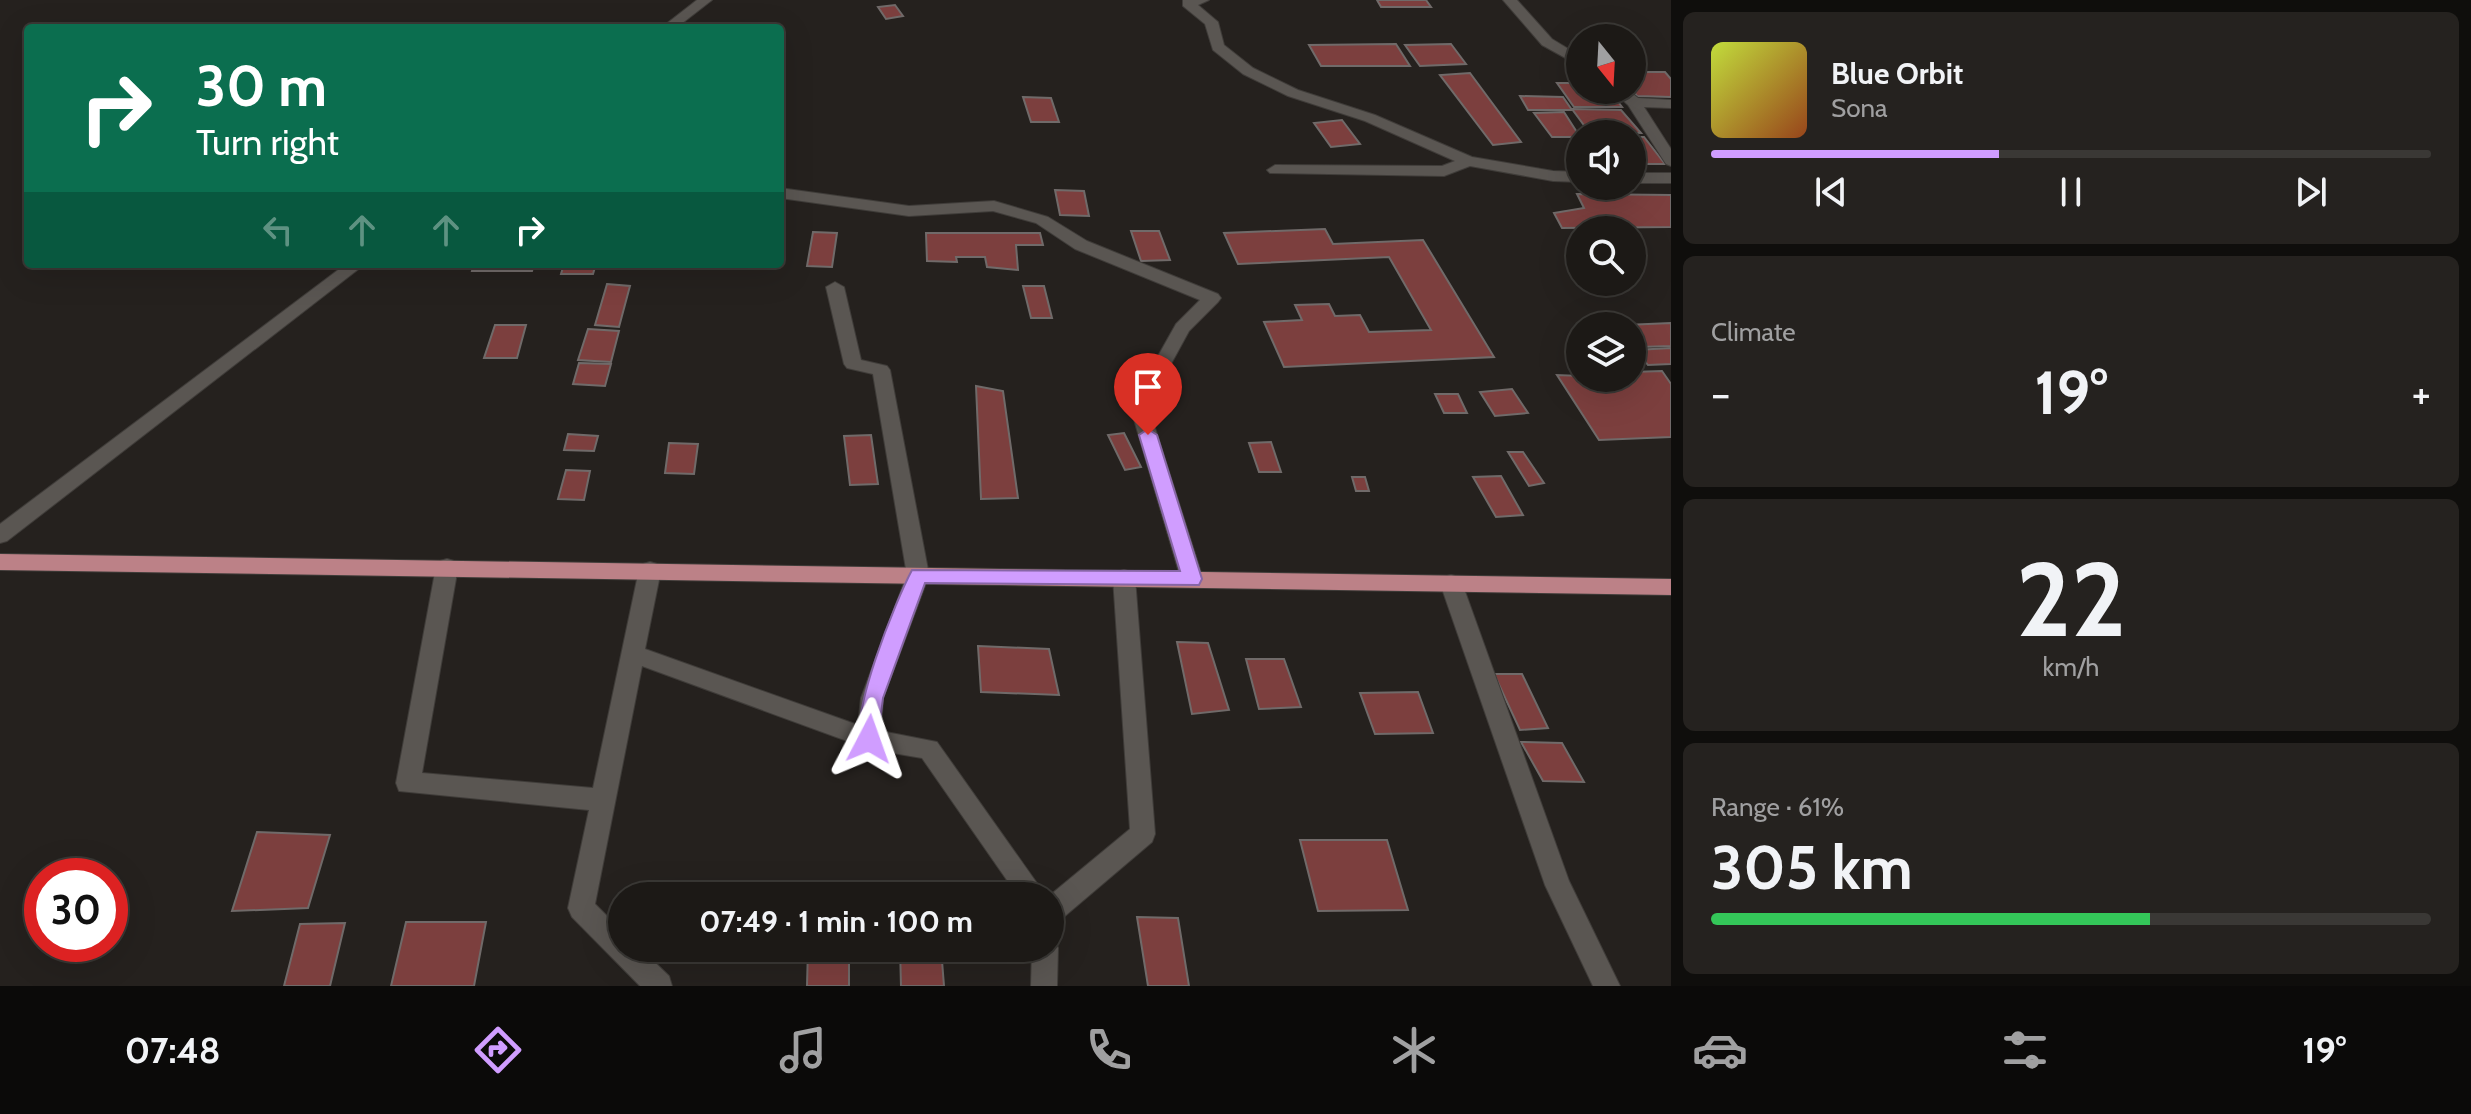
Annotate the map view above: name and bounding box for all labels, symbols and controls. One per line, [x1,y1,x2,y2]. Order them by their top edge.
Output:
north arrow [1566,24,1646,104]
map controls [1566,24,1646,392]
text: 30 m [196,52,327,120]
text: Blue Orbit [1831,55,1963,92]
icon: right [64,56,168,160]
text: Sona [1831,92,1888,124]
text: Turn right [196,120,339,164]
button: sound [1566,120,1646,200]
icon: previous [1809,170,1853,214]
icon: pause [2049,170,2093,214]
icon: next [2289,170,2333,214]
icon: left [256,208,300,252]
icon: ahead [340,208,384,252]
icon: ahead [424,208,468,252]
icon: right [508,208,552,252]
button: search [1566,216,1646,296]
button: layers [1566,312,1646,392]
text: Climate [1711,316,1796,348]
pin [1114,353,1182,435]
text: 19° [2034,356,2108,429]
icon: arrive [1126,365,1170,409]
text: − [1711,367,1730,420]
text: + [2412,367,2431,420]
text: 22 [2016,536,2126,662]
text: km/h [2043,651,2099,683]
position arrow [827,697,911,781]
text: Range · 61% [1711,791,1844,823]
text: 305 km [1711,831,1913,904]
speed limit sign: 30 [24,858,128,962]
text: 07:49 · 1 min · 100 m [699,903,973,940]
icon: directions [470,1022,526,1078]
icon: music [775,1022,831,1078]
icon: phone [1081,1022,1137,1078]
icon: climate [1386,1022,1442,1078]
icon: car [1692,1022,1748,1078]
icon: filters [1997,1022,2053,1078]
text: 07:48 [125,1028,221,1072]
text: 19° [2302,1028,2346,1072]

